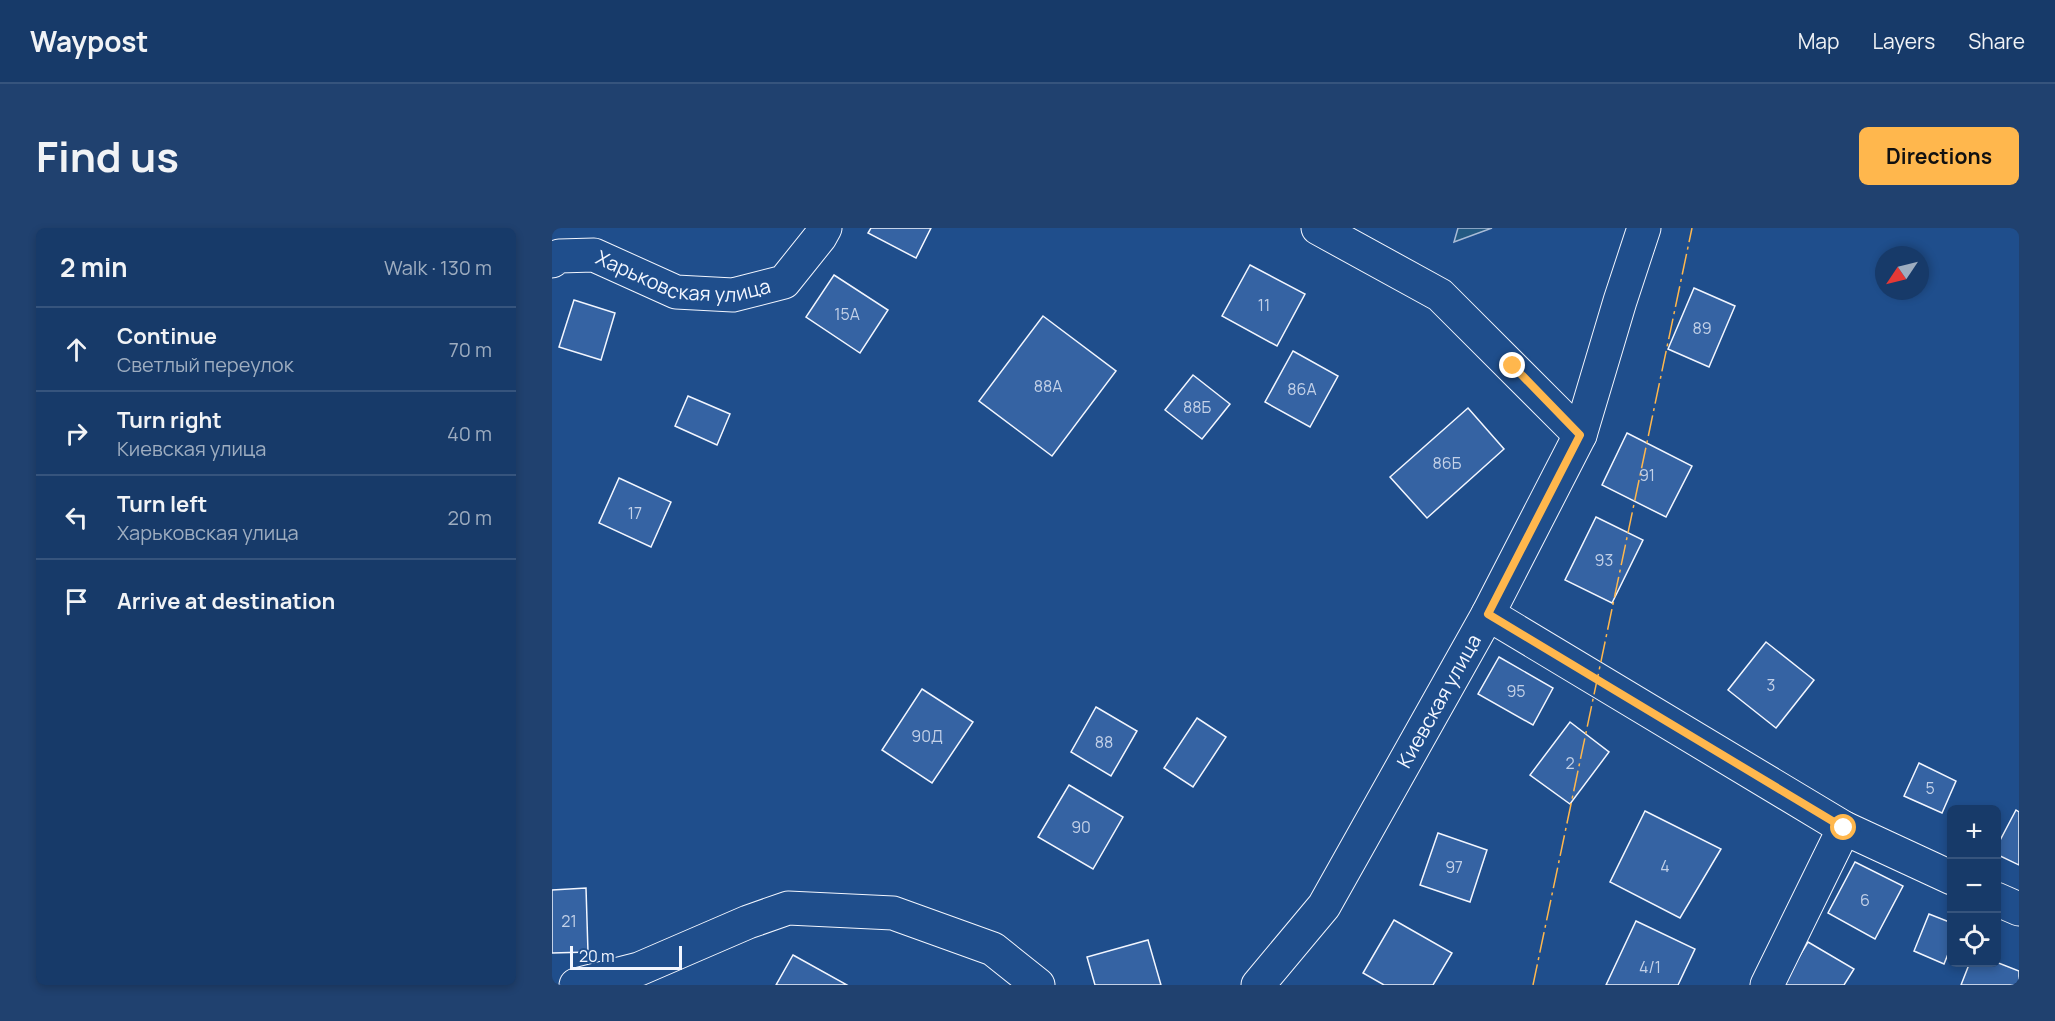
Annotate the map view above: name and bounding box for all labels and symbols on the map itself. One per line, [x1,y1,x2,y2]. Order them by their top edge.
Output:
street label: Харьковская улица [592,244,773,308]
north arrow [1875,246,1929,300]
house number: 11 [1258,294,1270,316]
house number: 15А [834,303,860,325]
house number: 89 [1692,317,1712,339]
route end [1499,352,1525,378]
house number: 88А [1034,375,1062,397]
house number: 86А [1287,378,1317,400]
house number: 88Б [1183,396,1211,418]
house number: 86Б [1433,452,1462,474]
house number: 91 [1639,464,1655,486]
house number: 17 [628,502,642,524]
house number: 93 [1595,549,1613,571]
street label: Киевская улица [1390,629,1487,773]
house number: 3 [1767,674,1775,696]
house number: 95 [1506,680,1526,702]
house number: 90Д [911,725,943,747]
house number: 88 [1095,731,1113,753]
house number: 2 [1565,752,1575,774]
house number: 5 [1925,777,1935,799]
route start [1830,814,1856,840]
house number: 90 [1071,816,1091,838]
house number: 4 [1660,855,1670,877]
house number: 97 [1445,856,1463,878]
house number: 6 [1860,889,1870,911]
house number: 21 [561,910,577,932]
scale bar [570,943,682,970]
house number: 4/1 [1639,956,1661,978]

